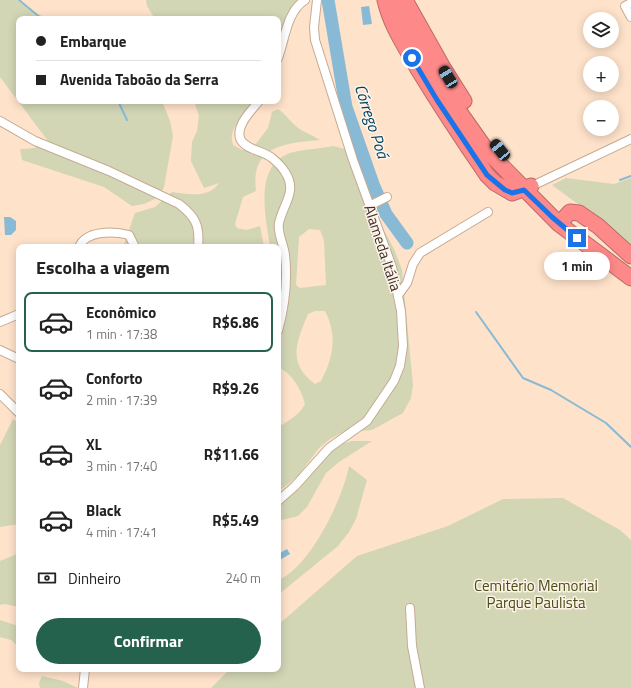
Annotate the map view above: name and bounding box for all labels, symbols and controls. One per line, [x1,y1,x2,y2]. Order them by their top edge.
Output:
map controls [583,12,619,136]
button: layers [583,12,619,48]
text: Embarque [60,30,126,53]
route start [403,49,421,67]
button: + [583,56,619,92]
car [437,64,459,90]
text: Avenida Taboão da Serra [60,68,219,91]
water label: Córrego Poá [349,81,396,163]
button: − [583,100,619,136]
car [488,137,512,163]
street label: Alameda Itália [358,202,408,295]
route end [568,229,586,247]
callout: 1 min [544,252,610,280]
text: Escolha a viagem [36,254,170,281]
text: 1 min [561,256,593,276]
text: Econômico [86,301,156,324]
icon: car [38,304,74,340]
text: R$6.86 [212,311,259,334]
text: 1 min · 17:38 [86,324,157,344]
text: Conforto [86,367,143,390]
icon: car [38,370,74,406]
text: R$9.26 [212,377,259,400]
text: 2 min · 17:39 [86,390,157,410]
text: XL [86,433,102,456]
icon: car [38,436,74,472]
text: R$11.66 [204,443,259,466]
text: 3 min · 17:40 [86,456,157,476]
text: Black [86,499,121,522]
icon: car [38,502,74,538]
text: R$5.49 [212,509,259,532]
text: 4 min · 17:41 [86,522,157,542]
icon: cash [36,567,58,589]
text: Dinheiro [68,567,121,590]
text: 240 m [225,568,261,588]
park label: Cemitério Memorial Parque Paulista [474,574,598,614]
button: Confirmar [36,618,261,664]

